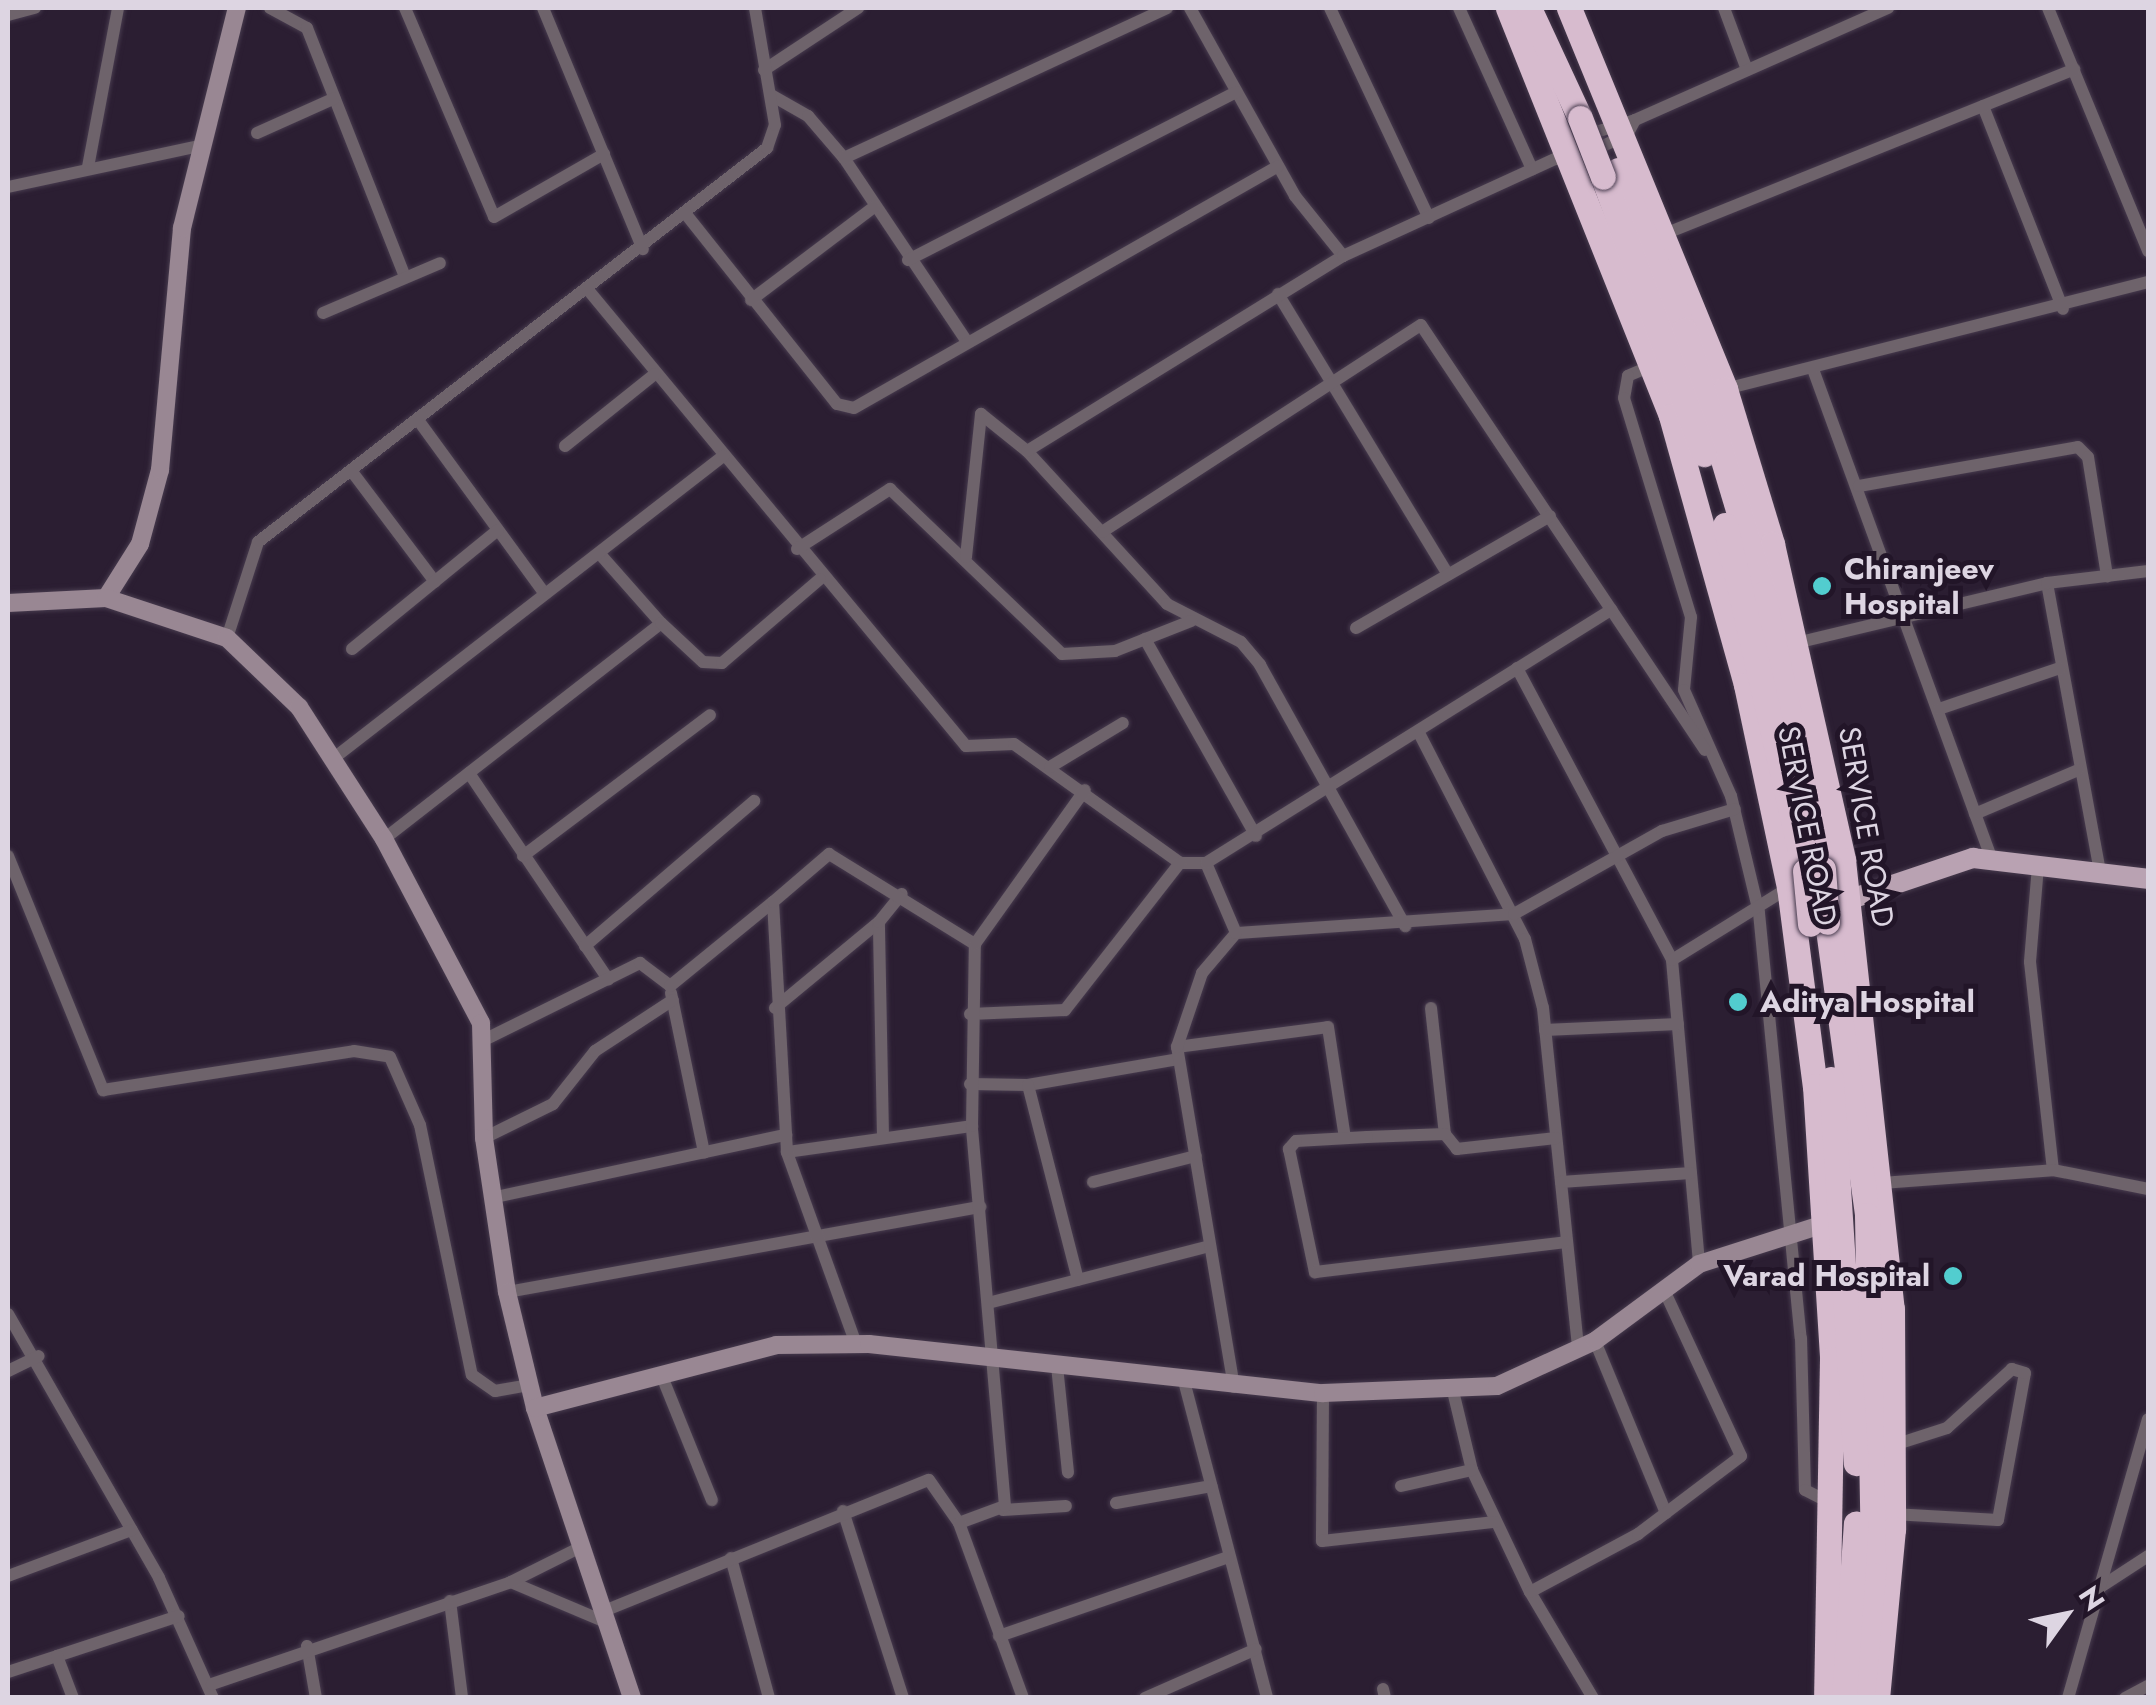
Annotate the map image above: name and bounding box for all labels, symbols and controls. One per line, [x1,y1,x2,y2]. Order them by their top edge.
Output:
place label: Chiranjeev Hospital [1844,551,1994,622]
marker: Chiranjeev Hospital [1809,573,1835,599]
street label: SERVICE ROAD [1770,723,1844,929]
street label: SERVICE ROAD [1831,724,1901,930]
place label: Aditya Hospital [1760,984,1975,1020]
marker: Aditya Hospital [1725,989,1751,1015]
place label: Varad Hospital [1723,1258,1930,1294]
marker: Varad Hospital [1940,1263,1966,1289]
north arrow [2016,1565,2116,1665]
text: N [2068,1578,2115,1619]

